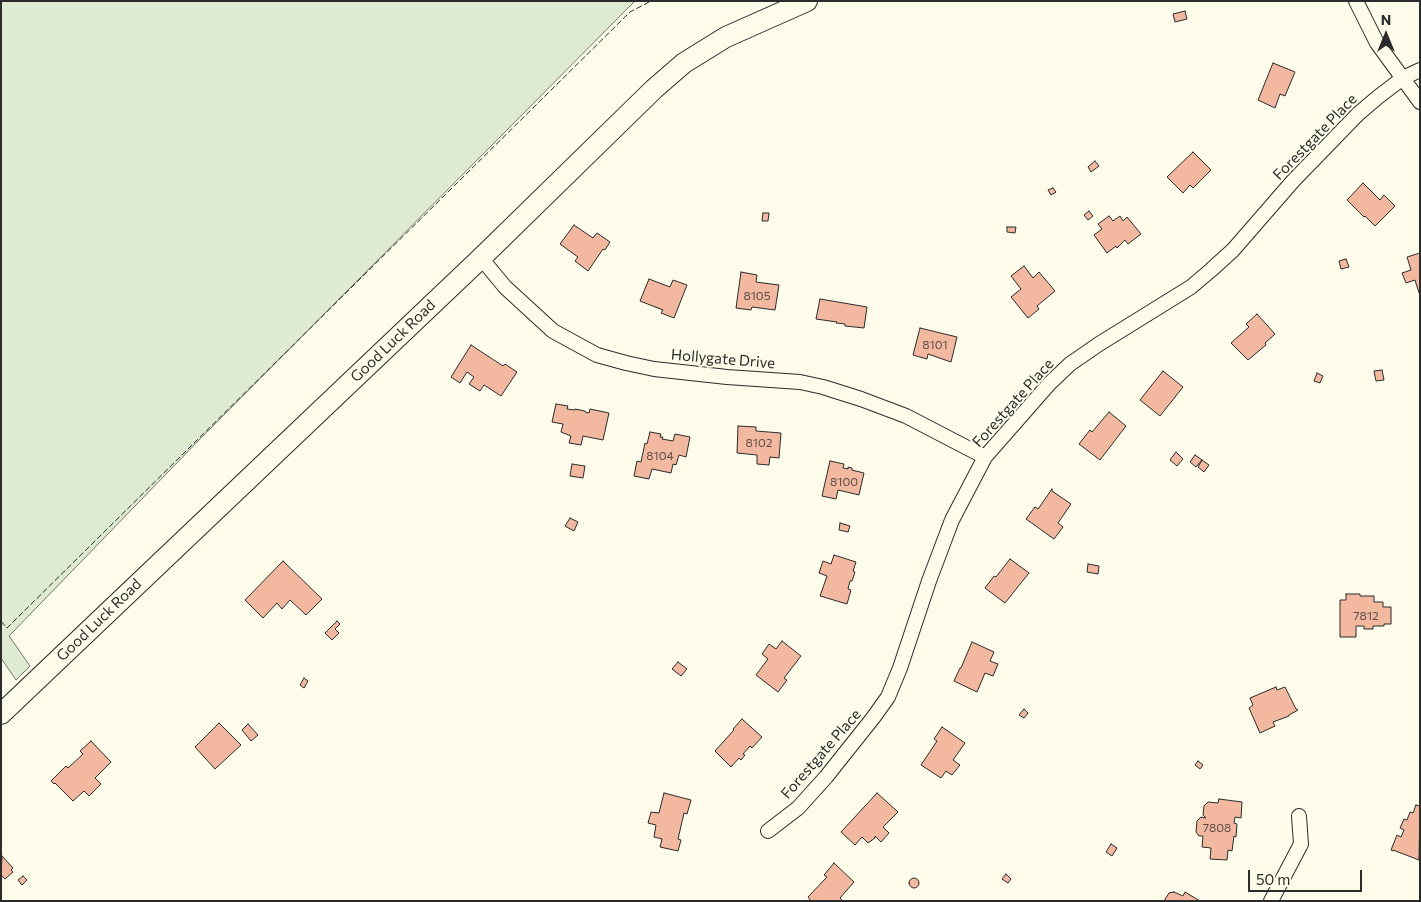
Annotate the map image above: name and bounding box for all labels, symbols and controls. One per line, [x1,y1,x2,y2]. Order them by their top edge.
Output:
north arrow [1361,10,1411,60]
text: N [1381,11,1391,28]
street label: Forestgate Place [1269,90,1361,184]
house number: 8105 [743,289,771,303]
street label: Good Luck Road [347,296,439,386]
house number: 8101 [922,338,948,352]
street label: Hollygate Drive [670,345,776,373]
street label: Forestgate Place [969,355,1057,451]
house number: 8102 [746,436,772,450]
house number: 8104 [646,449,674,463]
house number: 8100 [830,475,858,489]
street label: Good Luck Road [53,575,145,665]
house number: 7812 [1353,609,1379,623]
street label: Forestgate Place [777,705,865,803]
house number: 7808 [1203,821,1231,835]
scale bar [1251,860,1365,892]
text: 50 m [1256,870,1290,888]

